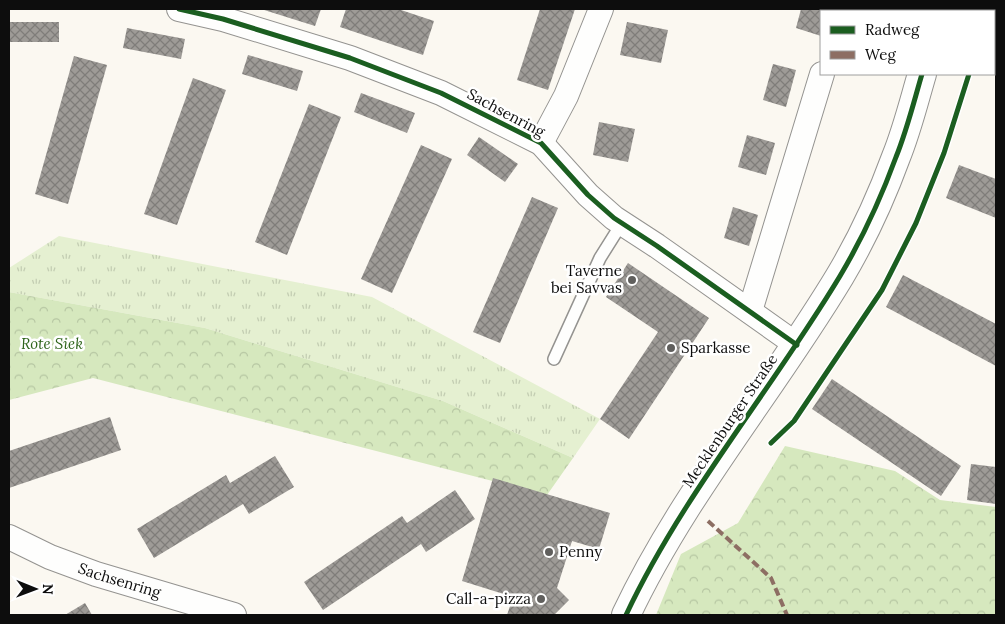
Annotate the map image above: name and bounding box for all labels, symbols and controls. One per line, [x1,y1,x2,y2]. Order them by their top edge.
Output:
legend [820,10,995,75]
text: Radweg [865,20,920,39]
text: Weg [865,45,896,64]
street label: Sachsenring [464,84,549,141]
place label: Taverne bei Savvas [551,261,622,297]
marker: Taverne bei Savvas [626,274,638,286]
park label: Rote Siek [21,334,83,353]
place label: Sparkasse [681,338,750,357]
marker: Sparkasse [665,342,677,354]
street label: Mecklenburger Straße [678,350,781,491]
place label: Penny [559,542,602,561]
marker: Penny [543,546,555,558]
street label: Sachsenring [76,558,164,602]
north arrow [10,564,60,614]
text: N [39,584,57,595]
place label: Call-a-pizza [446,589,531,608]
marker: Call-a-pizza [535,593,547,605]

